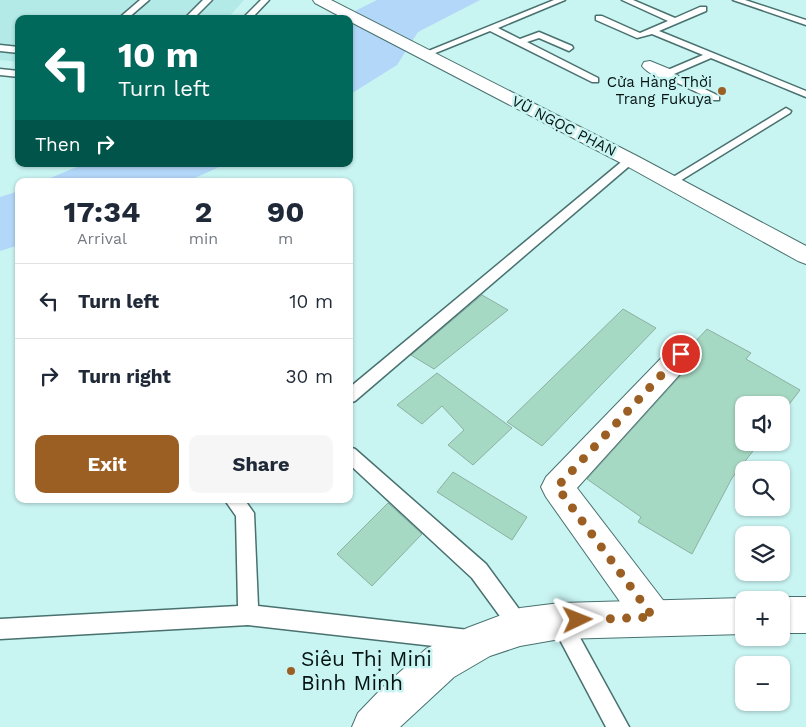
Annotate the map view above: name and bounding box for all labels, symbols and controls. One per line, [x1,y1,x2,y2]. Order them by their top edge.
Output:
text: 10 m [118,34,199,76]
icon: left [35,35,100,100]
place label: Cửa Hàng Thời Trang Fukuya [607,73,712,108]
text: Turn left [118,76,210,101]
marker: Cửa Hàng Thời Trang Fukuya [716,85,728,97]
street label: VŨ NGỌC PHAN [509,92,619,160]
icon: right [91,130,119,158]
text: Then [35,133,81,156]
text: 17:34 [63,194,140,229]
text: 2 [195,194,212,229]
text: 90 [267,194,305,229]
text: Arrival [77,229,127,248]
text: min [189,229,218,248]
text: m [278,229,293,248]
icon: left [35,287,63,315]
text: Turn left [78,290,159,313]
text: 10 m [289,290,333,313]
pin [660,333,702,375]
icon: arrive [667,340,695,368]
icon: right [35,362,63,390]
text: Turn right [78,365,171,388]
text: 30 m [286,365,333,388]
map controls [735,396,790,711]
button: sound [735,396,790,451]
button: Exit [35,435,179,493]
button: Share [189,435,333,493]
button: search [735,461,790,516]
button: layers [735,526,790,581]
button: + [735,591,790,646]
position arrow [551,593,603,645]
place label: Siêu Thị Mini Bình Minh [301,646,432,695]
button: − [735,656,790,711]
marker: Siêu Thị Mini Bình Minh [285,665,297,677]

